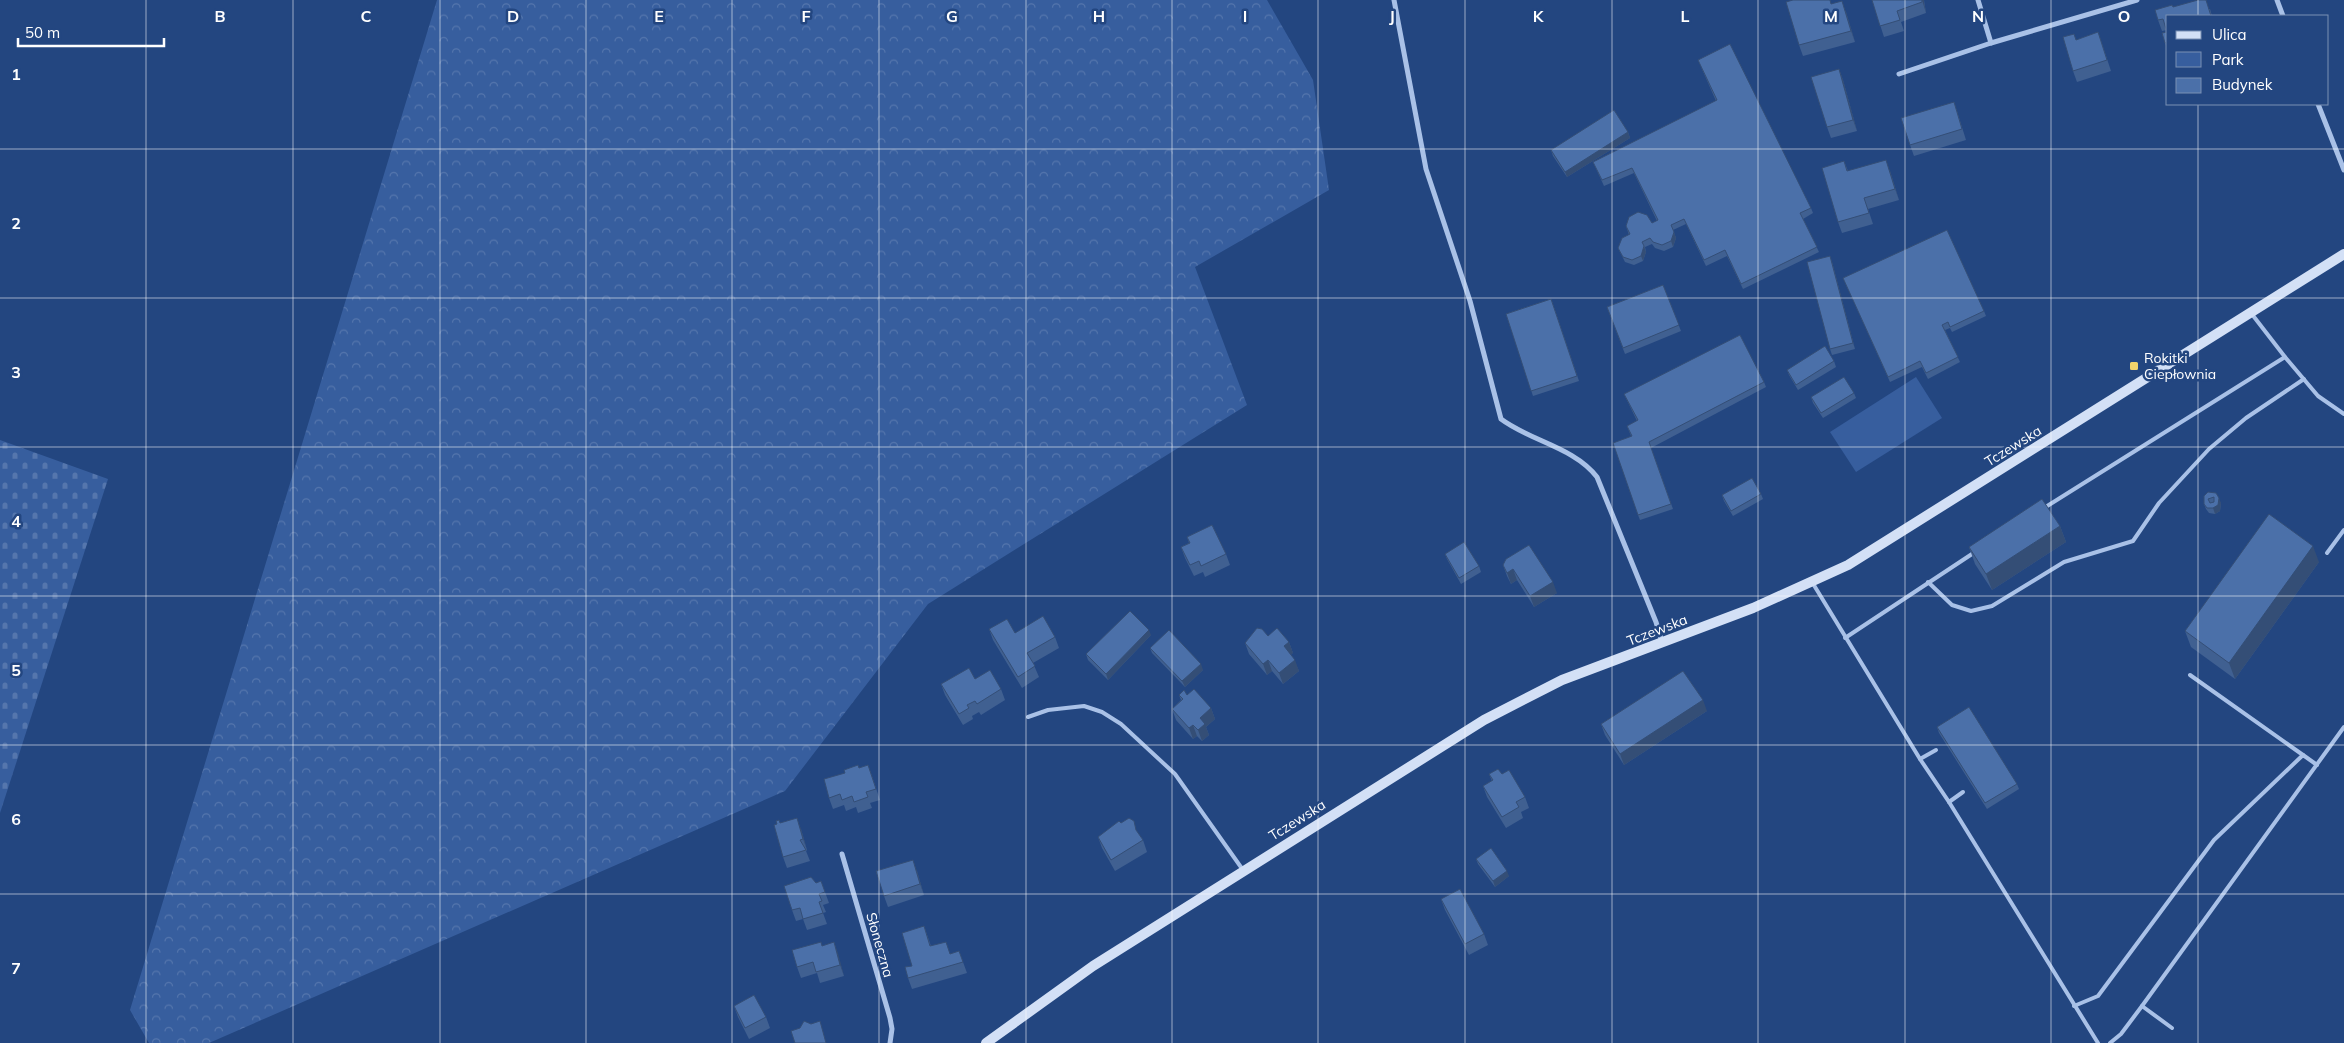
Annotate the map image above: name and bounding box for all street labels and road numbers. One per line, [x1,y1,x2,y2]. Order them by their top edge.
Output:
street label: Tczewska [1981,422,2045,470]
street label: Tczewska [1624,610,1690,650]
street label: Tczewska [1265,796,1329,844]
street label: Słoneczna [862,910,898,980]

